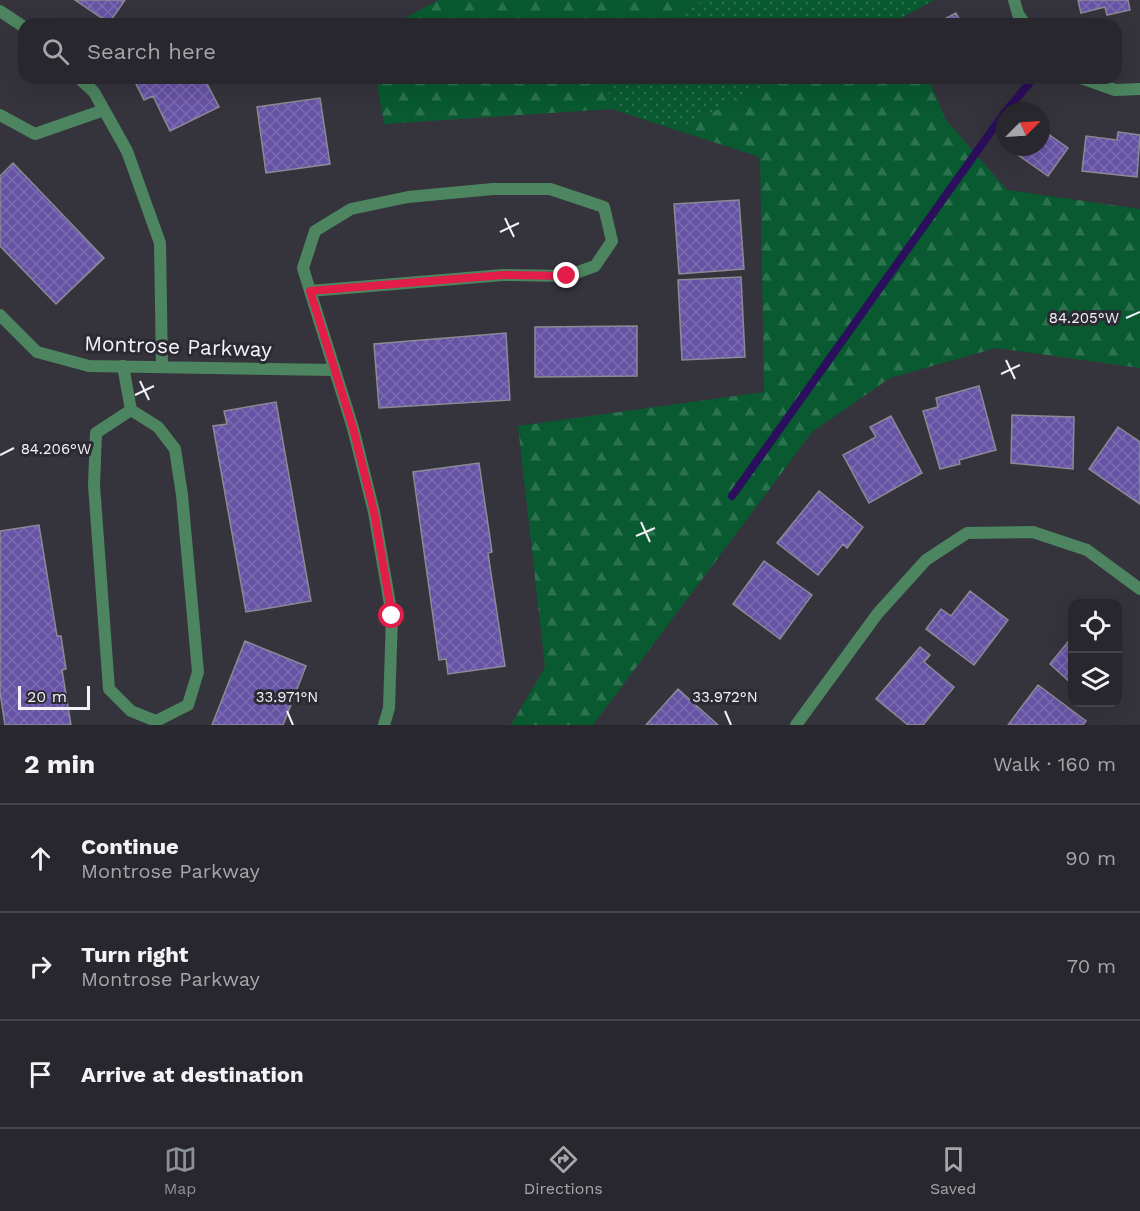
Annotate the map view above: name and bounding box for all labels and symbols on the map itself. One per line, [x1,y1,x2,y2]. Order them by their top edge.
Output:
north arrow [996,102,1050,156]
route end [553,262,579,288]
text: 84.205°W [1049,309,1119,327]
street label: Montrose Parkway [84,330,272,362]
text: 84.206°W [21,440,91,458]
route start [378,602,404,628]
scale bar [18,683,90,710]
text: 33.971°N [256,688,318,706]
text: 33.972°N [692,688,758,706]

